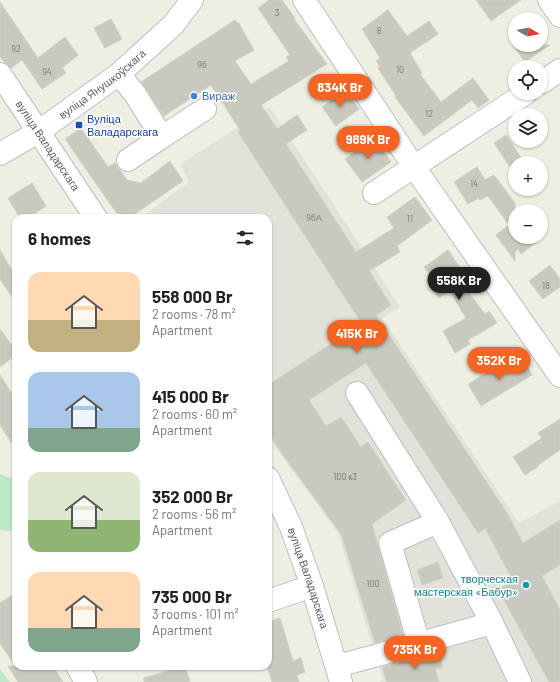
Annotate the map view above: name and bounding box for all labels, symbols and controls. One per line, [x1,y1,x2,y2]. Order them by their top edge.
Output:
house number: 3 [275,7,280,18]
north arrow [508,12,548,52]
map controls [508,12,548,244]
house number: 8 [377,25,382,36]
house number: 92 [11,43,21,54]
street label: вуліца Янушкоўскага [56,46,148,121]
house number: 96 [197,59,207,70]
button: locate [508,60,548,100]
house number: 10 [396,64,404,75]
house number: 94 [42,66,52,77]
pin: 834K Br [303,74,377,108]
text: 834K Br [317,79,363,95]
place label: Вираж [202,89,236,102]
marker: Вираж [189,91,199,101]
street label: вуліца Валадарскага [13,98,83,194]
house number: 12 [425,108,433,119]
button: layers [508,108,548,148]
place label: Вуліца Валадарскага [87,112,159,138]
marker: Вуліца Валадарскага [74,120,84,130]
pin: 989K Br [331,126,405,160]
text: 989K Br [346,131,390,147]
button: + [508,156,548,196]
house number: 14 [470,178,478,189]
button: − [508,204,548,244]
house number: 96А [306,212,322,223]
house number: 11 [407,213,413,224]
icon: filters [234,227,256,249]
text: 6 homes [28,228,91,248]
pin: 558K Br [422,267,496,301]
text: 558K Br [437,272,481,288]
house number: 18 [542,280,550,291]
text: 558 000 Br [152,286,232,306]
icon: home [60,288,108,336]
text: 2 rooms · 78 m² [152,306,236,322]
pin: 415K Br [320,320,394,354]
text: Apartment [152,322,213,338]
text: 415K Br [336,325,378,341]
pin: 352K Br [462,347,536,381]
text: 352K Br [476,352,522,368]
text: 415 000 Br [152,386,229,406]
icon: home [60,388,108,436]
text: 2 rooms · 60 m² [152,406,237,422]
text: Apartment [152,422,213,438]
house number: 100 к3 [333,471,357,482]
text: 352 000 Br [152,486,233,506]
icon: home [60,488,108,536]
text: 2 rooms · 56 m² [152,506,236,522]
text: Apartment [152,522,213,538]
street label: вуліца Валадарскага [286,526,332,631]
place label: творческая мастерская «Бабур» [414,572,518,598]
house number: 100 [366,578,380,589]
marker: творческая мастерская «Бабур» [521,580,531,590]
text: 735 000 Br [152,586,232,606]
icon: home [60,588,108,636]
text: 3 rooms · 101 m² [152,606,239,622]
text: Apartment [152,622,213,638]
pin: 735K Br [378,636,452,670]
text: 735K Br [393,641,437,657]

